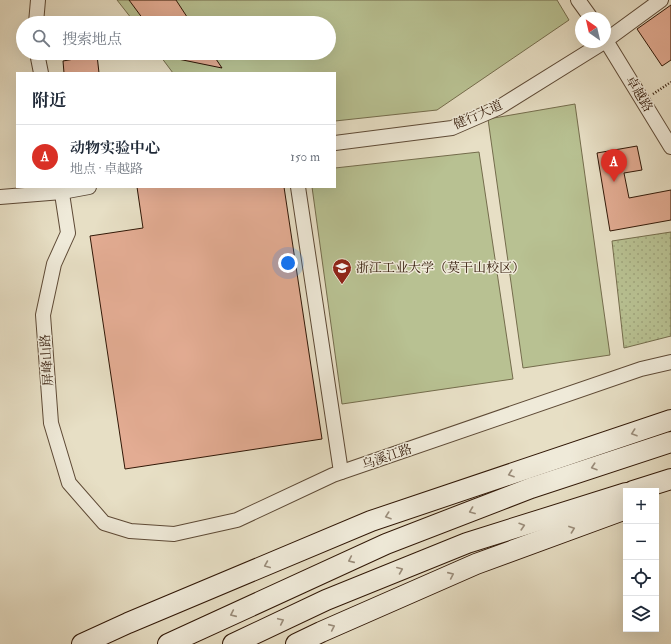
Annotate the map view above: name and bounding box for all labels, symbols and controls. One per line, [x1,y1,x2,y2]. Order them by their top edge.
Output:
north arrow [575,12,611,48]
search box [16,16,336,60]
icon: search [30,27,52,49]
text: 搜索地点 [62,30,122,49]
street label: 卓越路 [622,73,656,115]
text: 附近 [32,90,66,111]
street label: 健行大道 [451,97,505,133]
text: 动物实验中心 [70,139,160,158]
text: A [41,149,49,165]
text: 150 m [290,149,320,165]
pin: A [601,149,627,182]
text: 地点 · 卓越路 [70,161,143,177]
your location [278,253,298,273]
school or university icon: 浙江工业大学（莫干山校区） [331,257,353,285]
place label: 浙江工业大学（莫干山校区） [356,260,525,276]
street label: 屏峰山路 [37,333,57,387]
one-way arrow [631,428,638,436]
street label: 乌溪江路 [360,441,414,473]
one-way arrow [591,463,598,471]
one-way arrow [507,469,514,478]
map controls [623,488,659,632]
button: + [623,488,659,524]
one-way arrow [468,507,475,515]
one-way arrow [384,511,391,519]
one-way arrow [518,522,525,531]
button: − [623,524,659,560]
one-way arrow [569,525,576,534]
one-way arrow [348,555,356,563]
one-way arrow [264,560,271,568]
button: locate [623,560,659,596]
one-way arrow [397,567,404,575]
one-way arrow [446,572,454,580]
button: layers [623,596,659,632]
one-way arrow [229,609,237,617]
one-way arrow [276,618,284,626]
one-way arrow [328,624,335,632]

